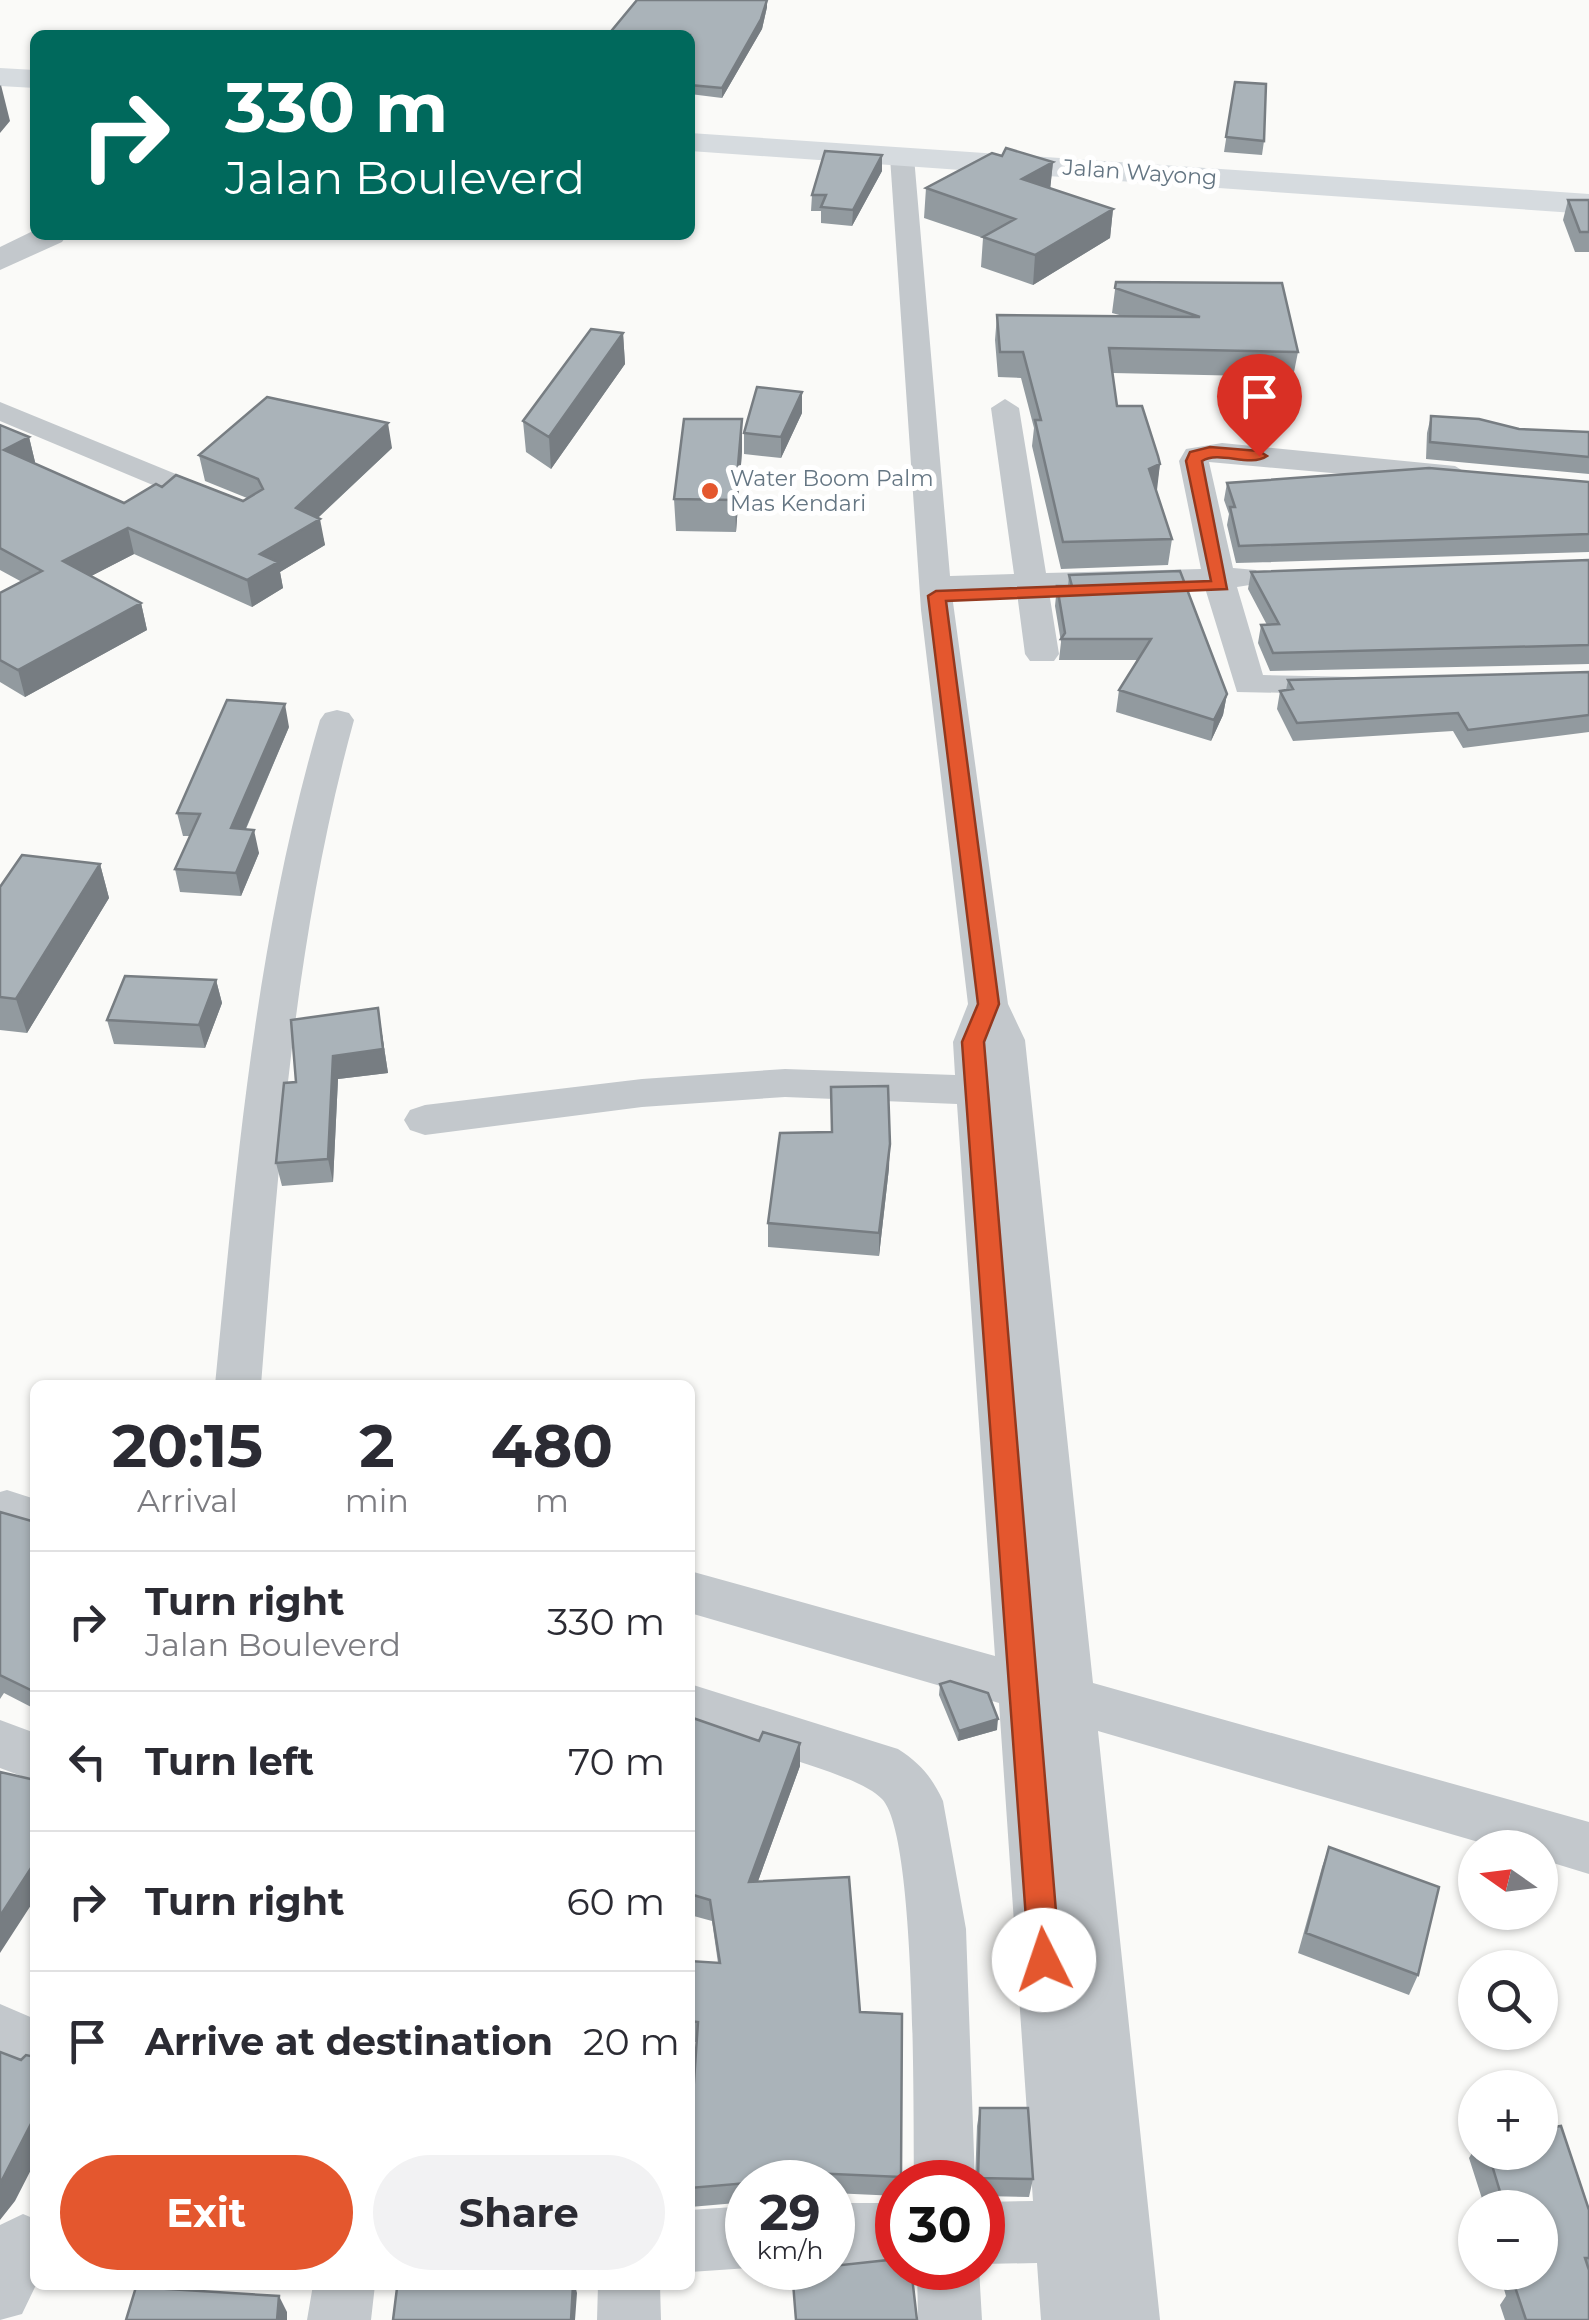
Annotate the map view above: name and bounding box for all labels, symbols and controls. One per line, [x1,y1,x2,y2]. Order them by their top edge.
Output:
text: 330 m [225,64,448,150]
icon: right [60,70,190,200]
text: Jalan Bouleverd [225,150,585,205]
street label: Jalan Wayong [1061,154,1218,191]
pin [1217,354,1302,457]
icon: arrive [1232,369,1287,424]
place label: Water Boom Palm Mas Kendari [730,465,934,517]
marker: Water Boom Palm Mas Kendari [699,480,721,502]
text: 20:15 [112,1409,263,1482]
text: 2 [359,1409,395,1482]
text: 480 [491,1409,613,1482]
text: Arrival [137,1481,238,1520]
text: min [345,1481,409,1520]
text: m [535,1481,569,1520]
text: Turn right [145,1578,344,1625]
icon: right [60,1594,115,1649]
text: 330 m [547,1598,665,1645]
text: Jalan Bouleverd [145,1625,401,1664]
icon: left [60,1734,115,1789]
text: Turn left [145,1738,314,1785]
text: 70 m [568,1738,665,1785]
north arrow [1458,1830,1558,1930]
map controls [1458,1830,1558,2290]
icon: right [60,1874,115,1929]
text: Turn right [145,1878,344,1925]
text: 60 m [566,1878,665,1925]
position arrow [992,1908,1096,2012]
button: search [1458,1950,1558,2050]
icon: arrive [60,2014,115,2069]
text: Arrive at destination [145,2018,553,2065]
text: 20 m [583,2018,680,2065]
button: + [1458,2070,1558,2170]
button: Exit [60,2155,353,2270]
button: Share [373,2155,665,2270]
speed limit sign: 30 [875,2160,1005,2290]
text: 29 [759,2182,821,2243]
button: − [1458,2190,1558,2290]
text: km/h [757,2235,823,2265]

